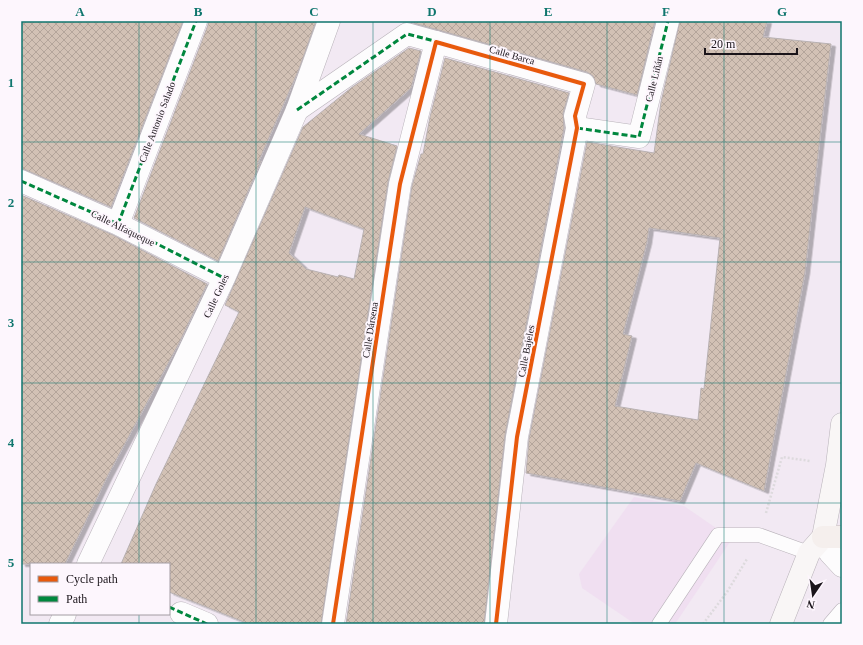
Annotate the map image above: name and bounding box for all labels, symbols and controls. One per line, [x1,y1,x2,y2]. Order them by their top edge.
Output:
text: A [75,4,85,19]
text: B [194,4,203,19]
text: C [309,4,319,19]
text: D [427,4,437,19]
text: E [544,4,552,19]
text: F [662,4,670,19]
text: G [777,4,787,19]
scale bar [705,30,797,56]
text: 20 m [711,37,736,51]
street label: Calle Barca [488,43,537,67]
street label: Calle Liñán [643,55,665,103]
text: 1 [8,75,14,90]
street label: Calle Antonio Salado [137,80,177,164]
text: 2 [8,195,14,210]
street label: Calle Alfaqueque [89,208,157,248]
street label: Calle Goles [201,272,231,320]
street label: Calle Dársena [360,301,380,359]
text: 3 [8,315,15,330]
street label: Calle Bajeles [516,324,536,378]
text: 4 [8,435,15,450]
text: 5 [8,555,15,570]
legend [30,563,170,615]
text: Cycle path [66,572,118,586]
north arrow [793,575,833,615]
text: Path [66,592,87,606]
text: N [805,598,816,611]

